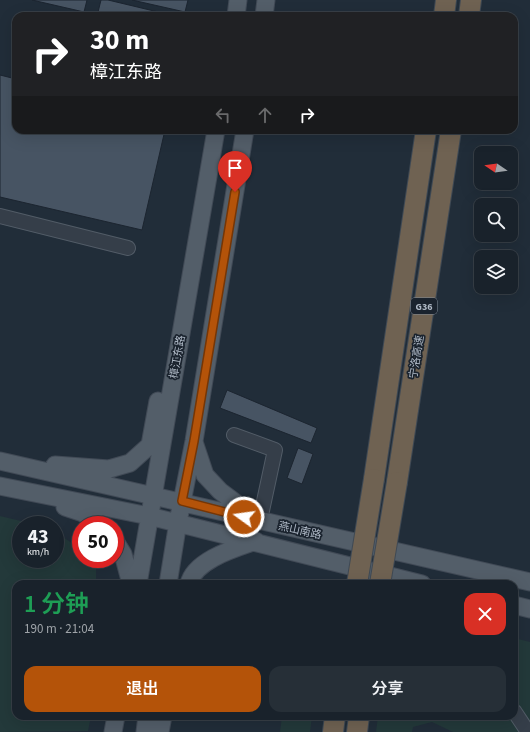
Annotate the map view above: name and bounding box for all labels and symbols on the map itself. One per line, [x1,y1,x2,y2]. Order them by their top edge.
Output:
north arrow [474,146,518,190]
pin [218,151,252,192]
road number: G36 [411,298,437,314]
street label: 樟江东路 [166,334,189,380]
street label: 宁洛高速 [406,334,427,380]
position arrow [223,496,265,538]
speed limit sign: 50 [72,516,124,568]
street label: 燕山南路 [277,518,323,543]

